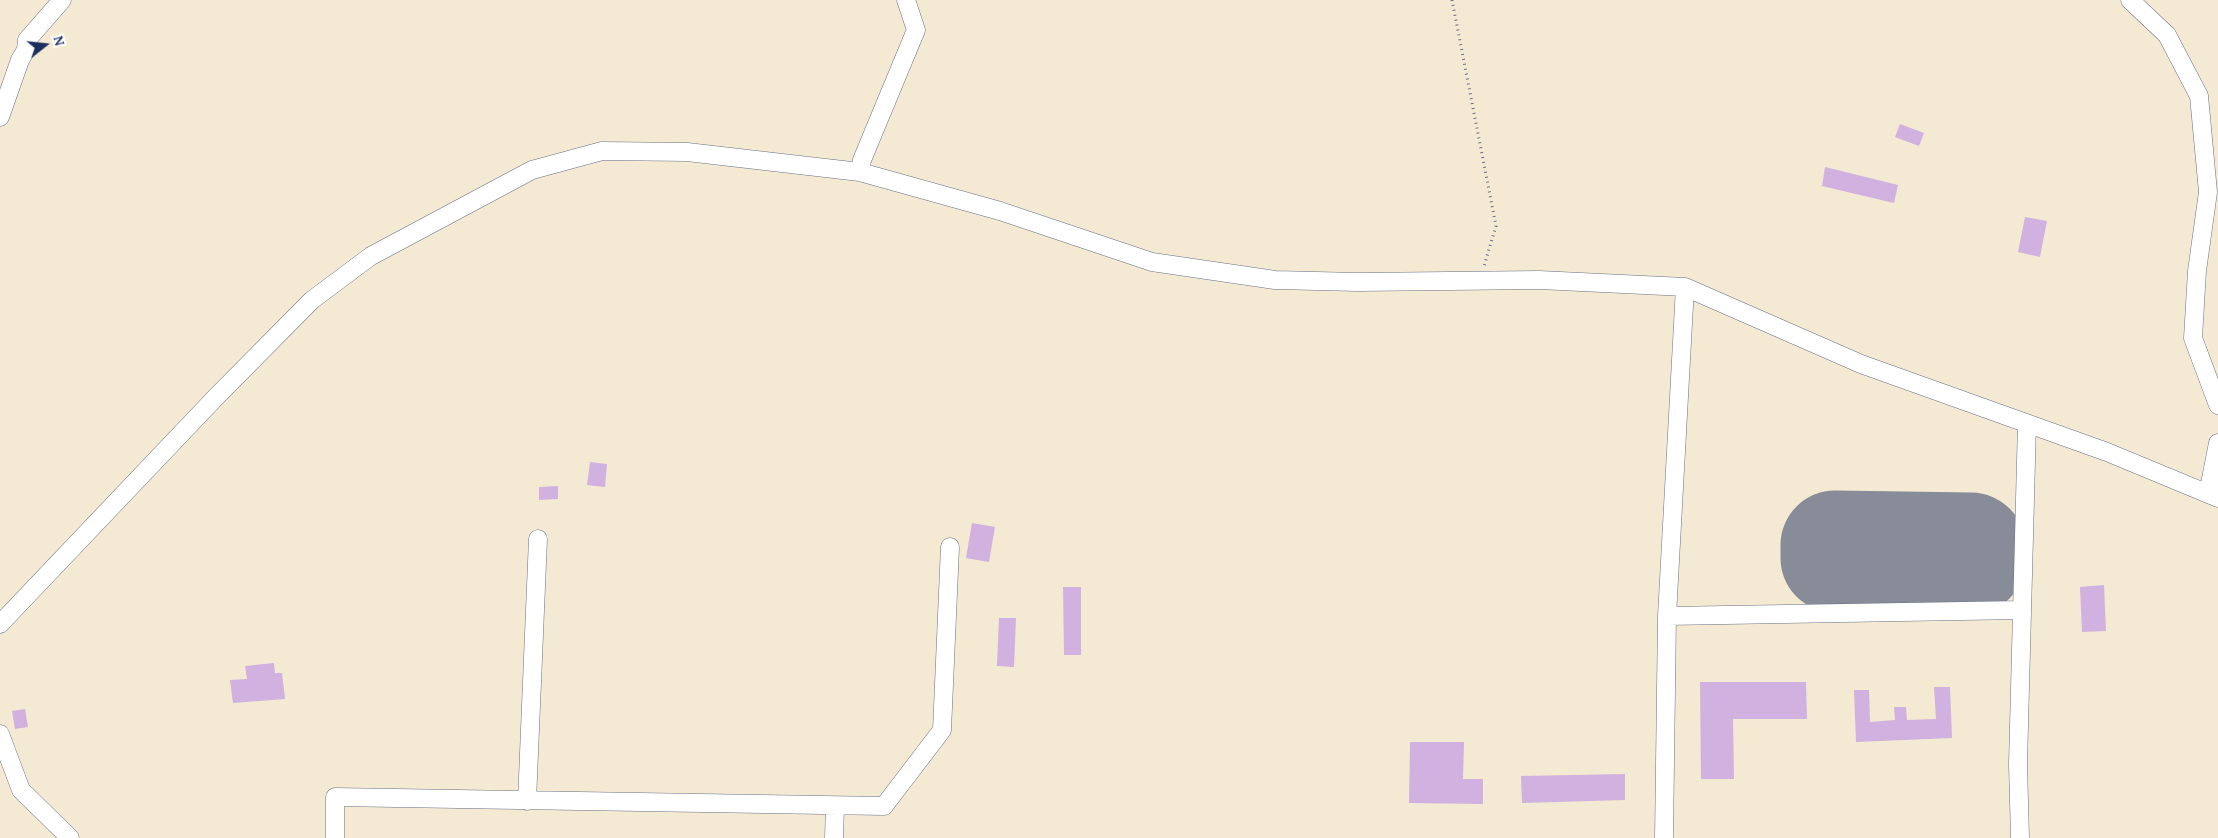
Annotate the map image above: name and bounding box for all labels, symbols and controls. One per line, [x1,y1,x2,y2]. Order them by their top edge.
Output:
north arrow [20,20,70,70]
text: N [49,34,70,48]

